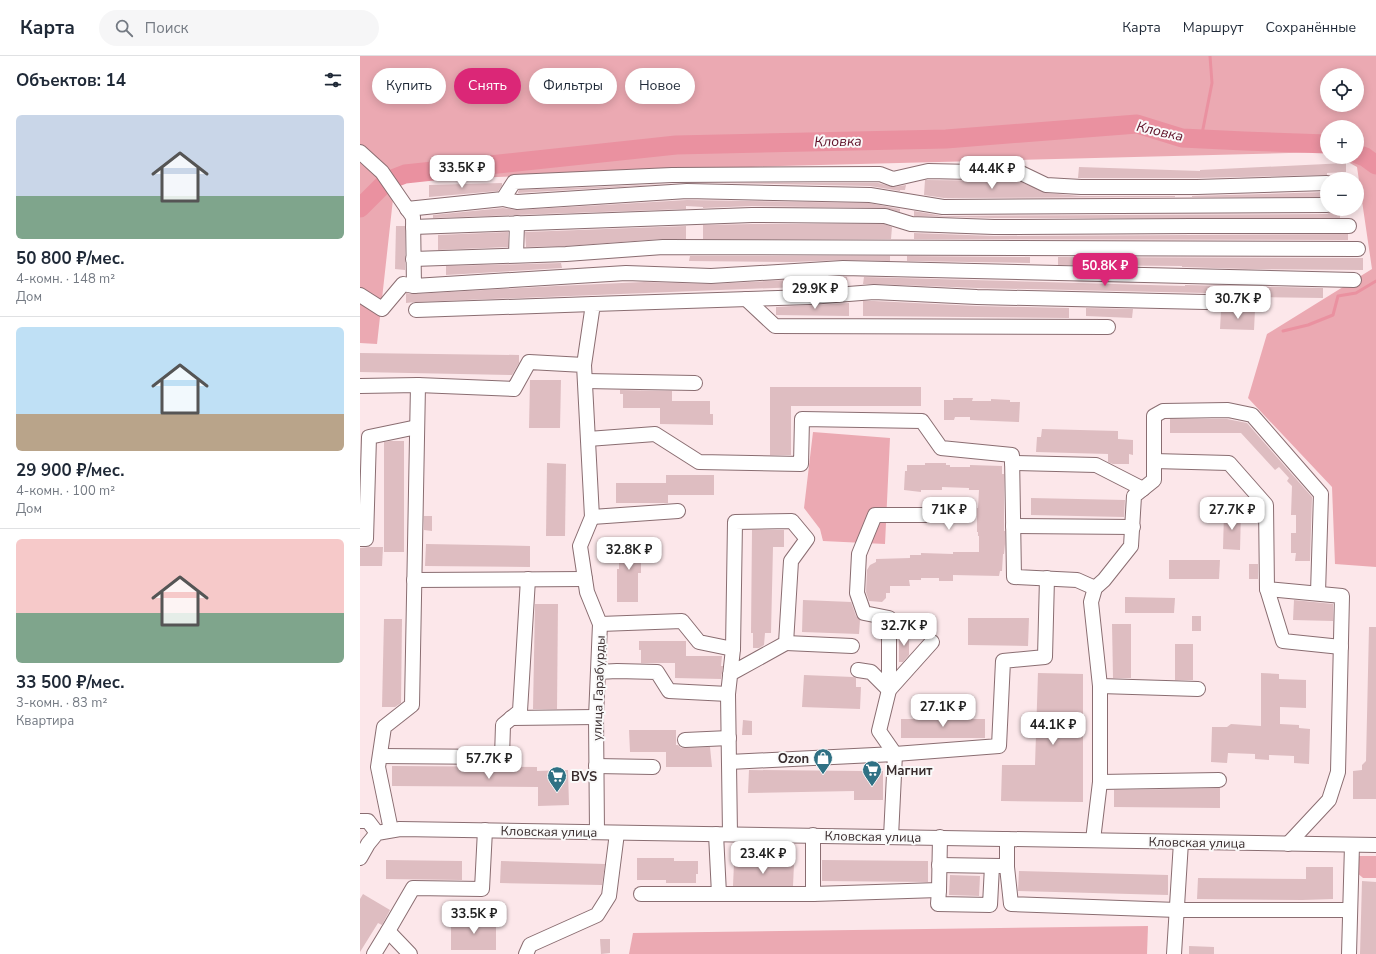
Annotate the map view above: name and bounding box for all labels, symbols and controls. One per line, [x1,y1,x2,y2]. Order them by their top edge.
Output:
search box [99,10,379,46]
text: Карта [20,15,75,41]
icon: search [113,17,135,39]
text: Поиск [145,18,188,38]
text: Карта [1122,18,1161,37]
text: Маршрут [1183,18,1244,37]
text: Сохранённые [1266,18,1356,37]
chip: Купить [372,68,446,104]
chip: Снять [454,68,521,104]
chip: Фильтры [529,68,617,104]
chip: Новое [625,68,695,104]
map controls [1320,68,1364,216]
button: locate [1320,68,1364,112]
text: Объектов: 14 [16,69,126,92]
icon: filters [322,69,344,91]
water label: Кловка [1135,117,1185,146]
button: + [1320,120,1364,164]
water label: Кловка [814,132,862,151]
icon: home [144,141,216,213]
pin: 33.5K ₽ [425,155,499,189]
pin: 44.4K ₽ [955,156,1029,190]
text: 33.5K ₽ [439,159,485,177]
text: 44.4K ₽ [969,160,1015,178]
button: − [1320,172,1364,216]
text: 50 800 ₽/мес. [16,247,124,270]
pin: 50.8K ₽ [1068,253,1142,287]
text: 50.8K ₽ [1082,257,1128,275]
text: 4-комн. · 148 m² [16,270,115,288]
pin: 29.9K ₽ [778,276,852,310]
text: 29.9K ₽ [792,280,838,298]
pin: 30.7K ₽ [1201,286,1275,320]
text: Дом [16,288,42,306]
text: 30.7K ₽ [1215,290,1261,308]
icon: home [144,353,216,425]
text: 29 900 ₽/мес. [16,459,124,482]
text: 4-комн. · 100 m² [16,482,115,500]
pin: 71K ₽ [921,497,977,531]
pin: 27.7K ₽ [1195,497,1269,531]
text: Дом [16,500,42,518]
text: 71K ₽ [931,501,967,519]
text: 27.7K ₽ [1209,501,1255,519]
pin: 32.8K ₽ [592,537,666,571]
text: 32.8K ₽ [606,541,652,559]
icon: home [144,565,216,637]
pin: 32.7K ₽ [867,613,941,647]
text: 32.7K ₽ [881,617,927,635]
street label: улица Гарабурды [588,635,610,741]
text: 33 500 ₽/мес. [16,671,124,694]
text: 3-комн. · 83 m² [16,694,107,712]
pin: 27.1K ₽ [906,694,980,728]
text: 27.1K ₽ [920,698,966,716]
text: Квартира [16,712,74,730]
pin: 44.1K ₽ [1016,712,1090,746]
text: 44.1K ₽ [1030,716,1076,734]
pin: 57.7K ₽ [452,746,526,780]
shop icon: Ozon [812,747,834,775]
text: 57.7K ₽ [466,750,512,768]
place label: Ozon [778,750,809,768]
supermarket icon: Магнит [861,759,883,787]
place label: Магнит [886,762,933,780]
supermarket icon: BVS [546,765,568,793]
place label: BVS [571,768,597,786]
street label: Кловская улица [500,822,598,842]
street label: Кловская улица [824,827,922,847]
street label: Кловская улица [1148,833,1246,853]
pin: 23.4K ₽ [726,841,800,875]
text: 23.4K ₽ [740,845,786,863]
pin: 33.5K ₽ [437,901,511,935]
text: 33.5K ₽ [451,905,497,923]

